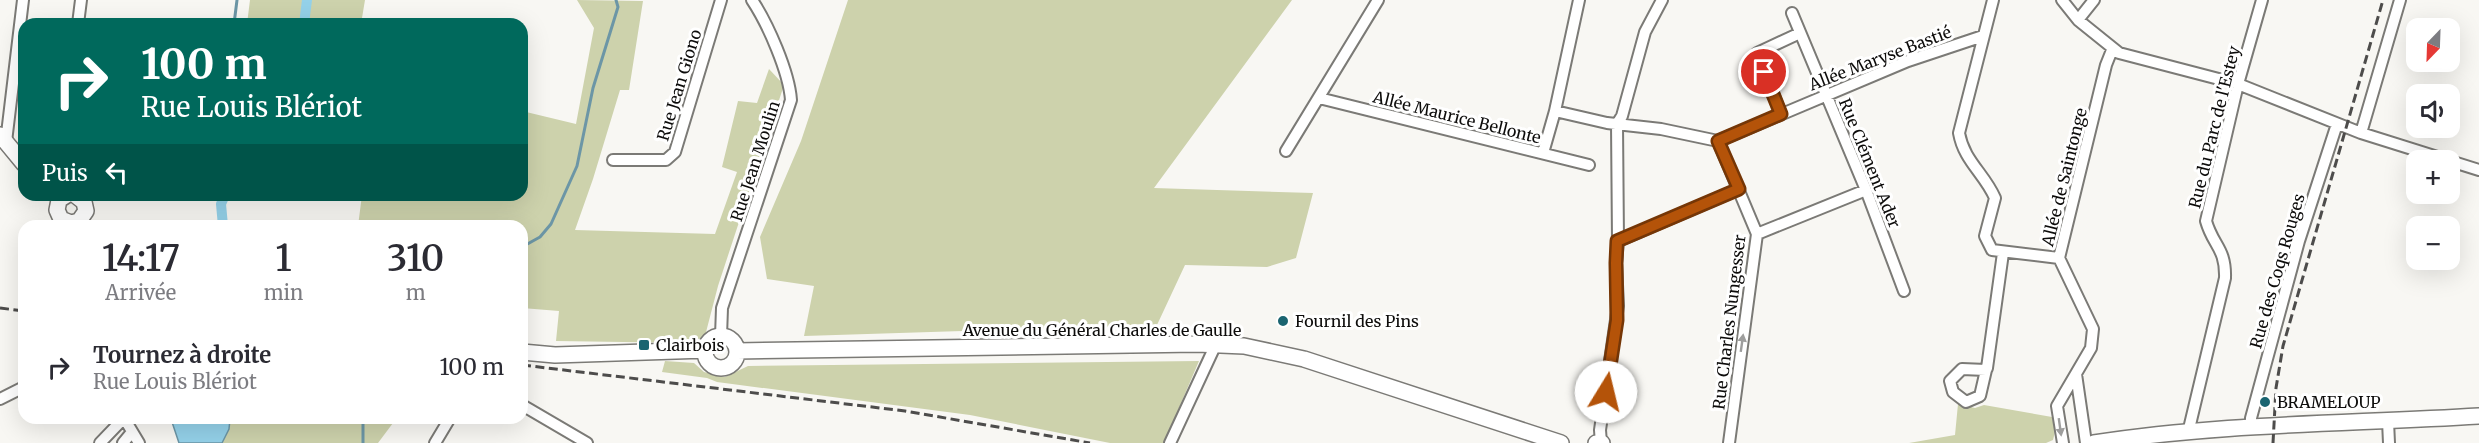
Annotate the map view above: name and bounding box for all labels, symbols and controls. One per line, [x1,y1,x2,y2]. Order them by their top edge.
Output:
north arrow [2406,18,2460,72]
map controls [2406,18,2460,270]
street label: Allée Maryse Bastié [1805,22,1954,95]
street label: Rue Jean Giono [653,27,705,143]
text: 100 m [141,38,267,90]
icon: right [42,42,120,120]
street label: Rue du Parc de l'Estey [2184,43,2244,210]
pin [1738,46,1789,97]
icon: arrive [1747,55,1780,88]
button: sound [2406,84,2460,138]
street label: Allée Maurice Bellonte [1370,86,1543,148]
text: Rue Louis Blériot [141,90,362,124]
street label: Rue Clément Ader [1835,95,1905,231]
street label: Rue Jean Moulin [726,98,784,224]
street label: Allée de Saintonge [2037,106,2091,249]
button: + [2406,150,2460,204]
icon: left [100,156,133,189]
text: Puis [42,159,88,187]
street label: Rue des Coqs Rouges [2245,191,2309,351]
button: − [2406,216,2460,270]
street label: Rue Charles Nungesser [1708,233,1750,411]
text: 14:17 [102,236,180,281]
text: 1 [275,236,292,281]
text: 310 [387,236,444,281]
text: Arrivée [105,280,176,305]
text: min [264,280,303,305]
text: m [406,280,426,305]
place label: Fournil des Pins [1295,311,1419,331]
marker: Fournil des Pins [1276,314,1290,328]
street label: Avenue du Général Charles de Gaulle [962,320,1241,340]
one-way arrow [1738,334,1747,353]
place label: Clairbois [656,335,725,355]
marker: Clairbois [637,338,651,352]
text: Tournez à droite [93,341,271,369]
icon: right [42,351,75,384]
text: 100 m [439,353,504,381]
position arrow [1574,360,1638,424]
text: Rue Louis Blériot [93,369,257,394]
place label: BRAMELOUP [2277,392,2381,412]
marker: BRAMELOUP [2258,395,2272,409]
one-way arrow [2056,418,2065,437]

